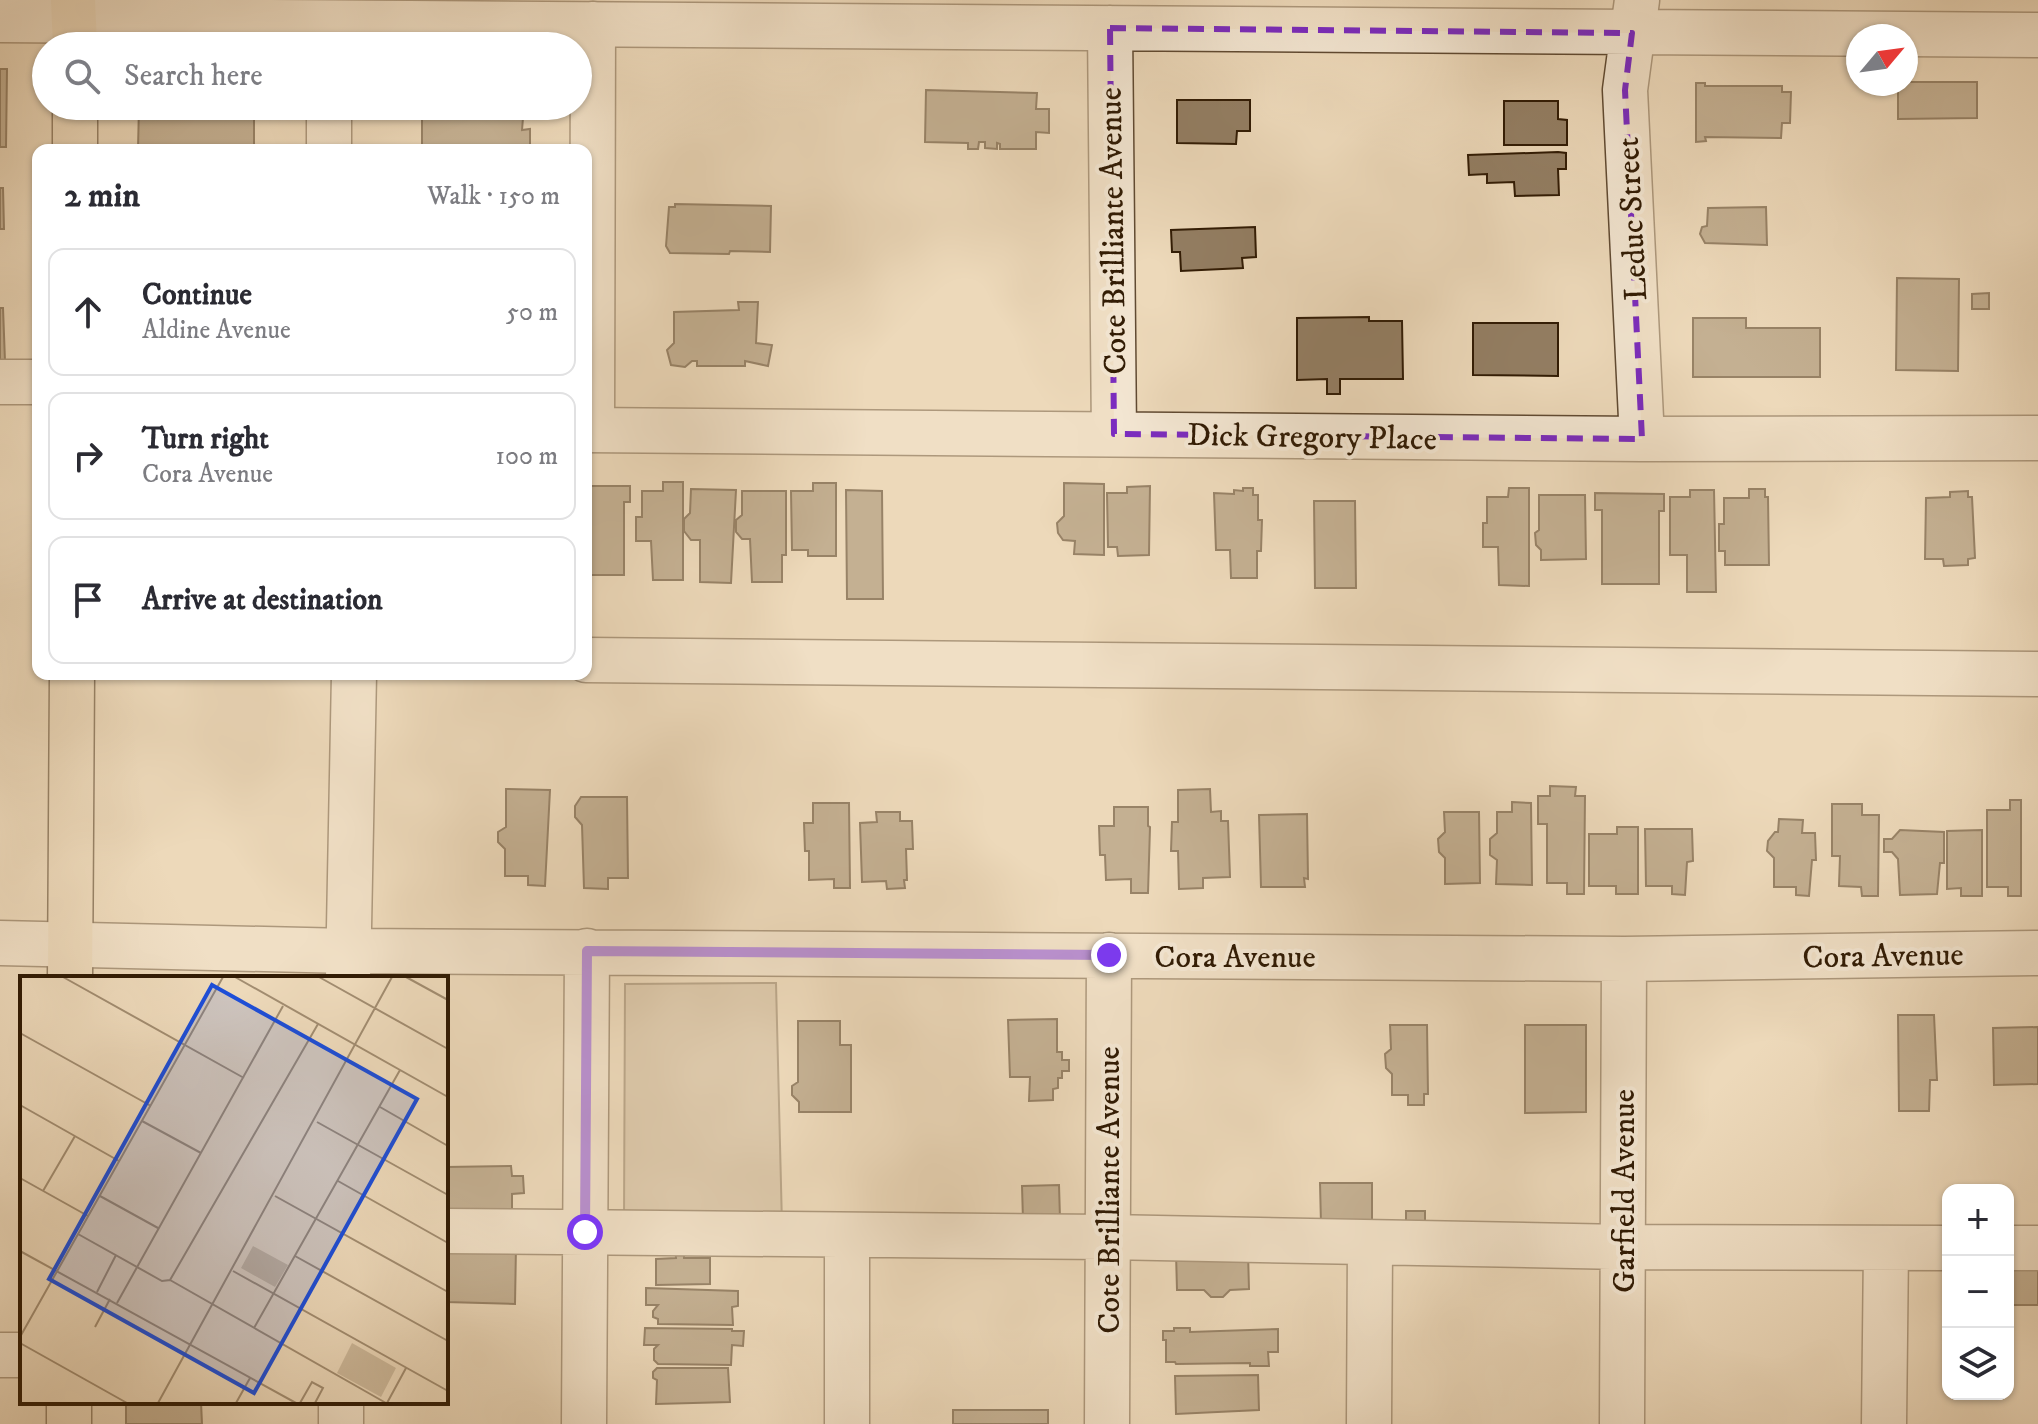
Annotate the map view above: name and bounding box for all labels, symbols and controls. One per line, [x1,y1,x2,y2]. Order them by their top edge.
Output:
north arrow [1846,24,1918,96]
search box [32,32,592,120]
icon: search [60,54,104,98]
text: Search here [124,58,263,95]
street label: Cote Brilliante Avenue [1091,87,1137,375]
street label: Leduc Street [1609,136,1657,302]
text: 2 min [64,175,140,217]
text: Walk · 150 m [427,180,560,213]
text: Continue [142,277,252,314]
icon: ahead [66,290,110,334]
text: 50 m [506,296,558,329]
text: Aldine Avenue [142,314,291,347]
street label: Dick Gregory Place [1187,416,1437,460]
text: Turn right [142,421,269,458]
icon: right [66,434,110,478]
text: 100 m [495,440,558,473]
text: Cora Avenue [142,458,273,491]
icon: arrive [66,578,110,622]
text: Arrive at destination [142,582,383,619]
street label: Cora Avenue [1802,936,1964,978]
route end [1091,937,1127,973]
street label: Cora Avenue [1154,938,1316,978]
inset map [20,976,448,1404]
street label: Cote Brilliante Avenue [1090,1046,1130,1334]
street label: Garfield Avenue [1605,1089,1645,1293]
map controls [1942,1184,2014,1400]
button: + [1942,1184,2014,1256]
route start [567,1214,603,1250]
button: − [1942,1256,2014,1328]
button: layers [1942,1328,2014,1400]

